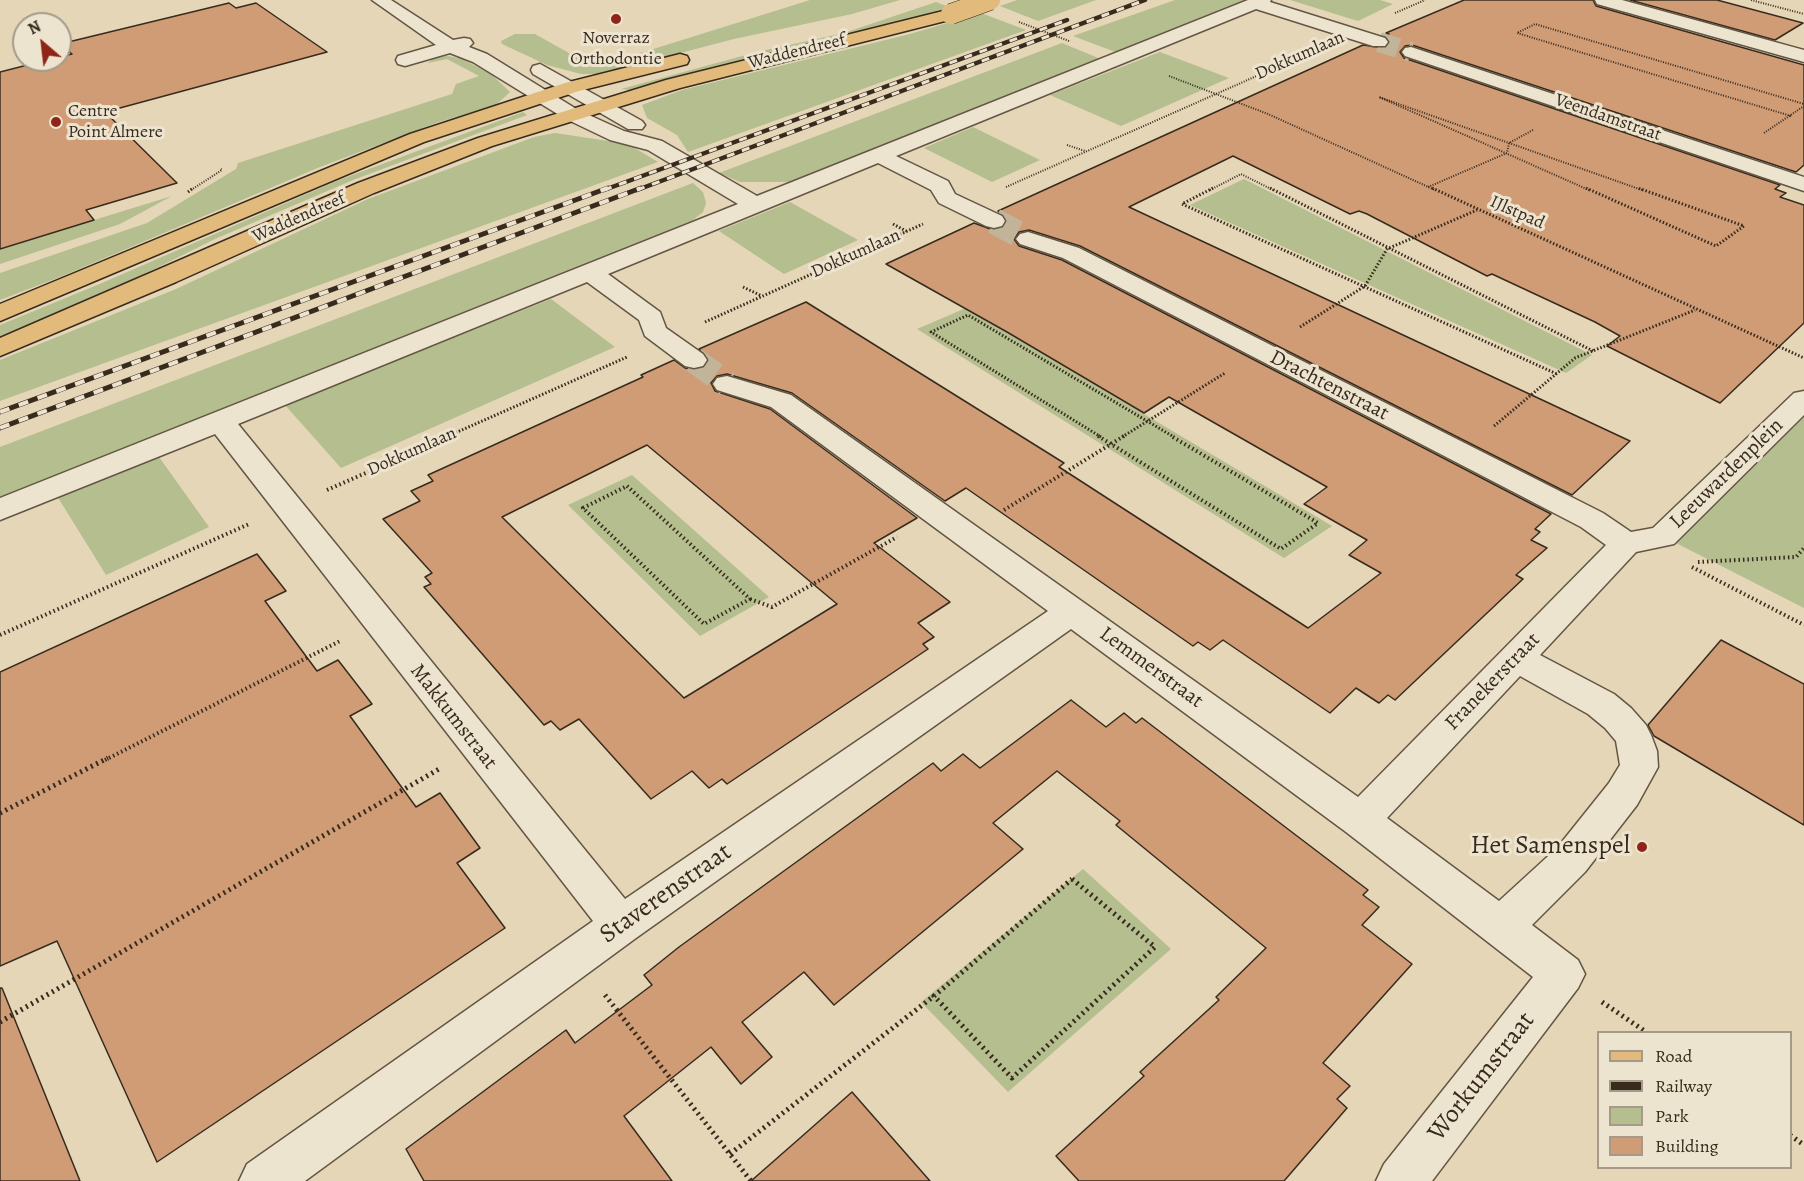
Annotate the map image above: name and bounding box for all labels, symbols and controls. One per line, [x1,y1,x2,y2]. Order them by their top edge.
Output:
north arrow [12,12,72,72]
marker: Noverraz Orthodontie [609,12,623,26]
text: N [24,15,45,40]
street label: Dokkumlaan [1252,27,1348,85]
place label: Noverraz Orthodontie [570,28,662,70]
street label: Waddendreef [746,29,848,75]
street label: Veendamstraat [1552,90,1664,146]
place label: Centre Point Almere [68,101,163,144]
marker: Centre Point Almere [49,115,63,129]
street label: Waddendreef [249,188,349,248]
street label: IJlstpad [1486,191,1548,235]
street label: Dokkumlaan [808,225,904,283]
street label: Drachtenstraat [1265,345,1393,427]
street label: Leeuwardenplein [1665,413,1789,535]
street label: Dokkumlaan [364,423,460,481]
street label: Lemmerstraat [1094,622,1208,714]
street label: Franekerstraat [1440,628,1546,736]
street label: Makkumstraat [404,659,502,775]
place label: Het Samenspel [1470,831,1630,863]
street label: Staverenstraat [594,837,738,951]
marker: Het Samenspel [1635,840,1649,854]
street label: Workumstraat [1422,1006,1542,1148]
legend [1597,1031,1792,1169]
text: Road [1655,1044,1692,1068]
text: Railway [1655,1074,1712,1098]
text: Park [1655,1104,1689,1128]
text: Building [1655,1134,1719,1158]

